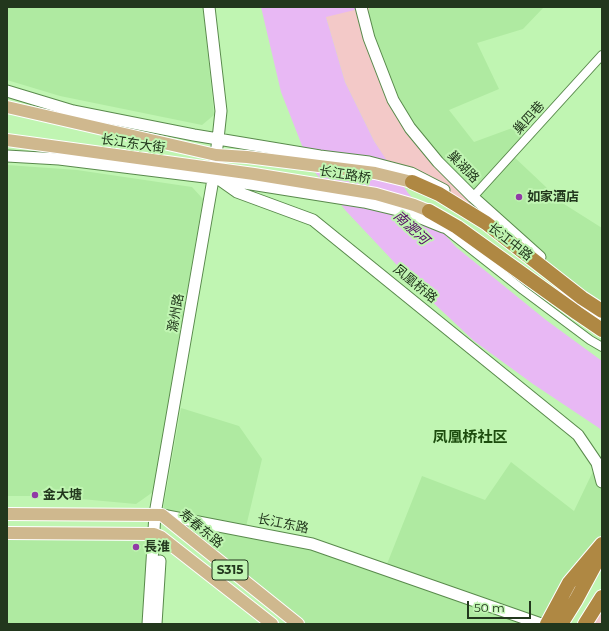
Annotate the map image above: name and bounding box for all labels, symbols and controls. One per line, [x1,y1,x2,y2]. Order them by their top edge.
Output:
street label: 巢四巷 [510,98,548,138]
street label: 长江东大街 [100,132,166,156]
street label: 巢湖路 [444,148,482,186]
street label: 长江路桥 [318,163,372,187]
place label: 如家酒店 [527,189,579,205]
marker: 如家酒店 [514,192,524,202]
water label: 南淝河 [390,208,432,248]
street label: 长江中路 [485,220,535,264]
street label: 凤凰桥路 [390,262,440,306]
street label: 滁州路 [165,292,187,334]
district label: 凤凰桥社区 [433,429,507,447]
place label: 金大塘 [43,487,82,503]
marker: 金大塘 [30,490,40,500]
street label: 寿春东路 [176,507,226,551]
street label: 长江东路 [256,511,310,537]
place label: 長淮 [144,539,170,555]
marker: 長淮 [131,542,141,552]
road number: S315 [212,560,248,580]
scale bar [469,593,533,619]
text: 50 m [474,600,505,615]

